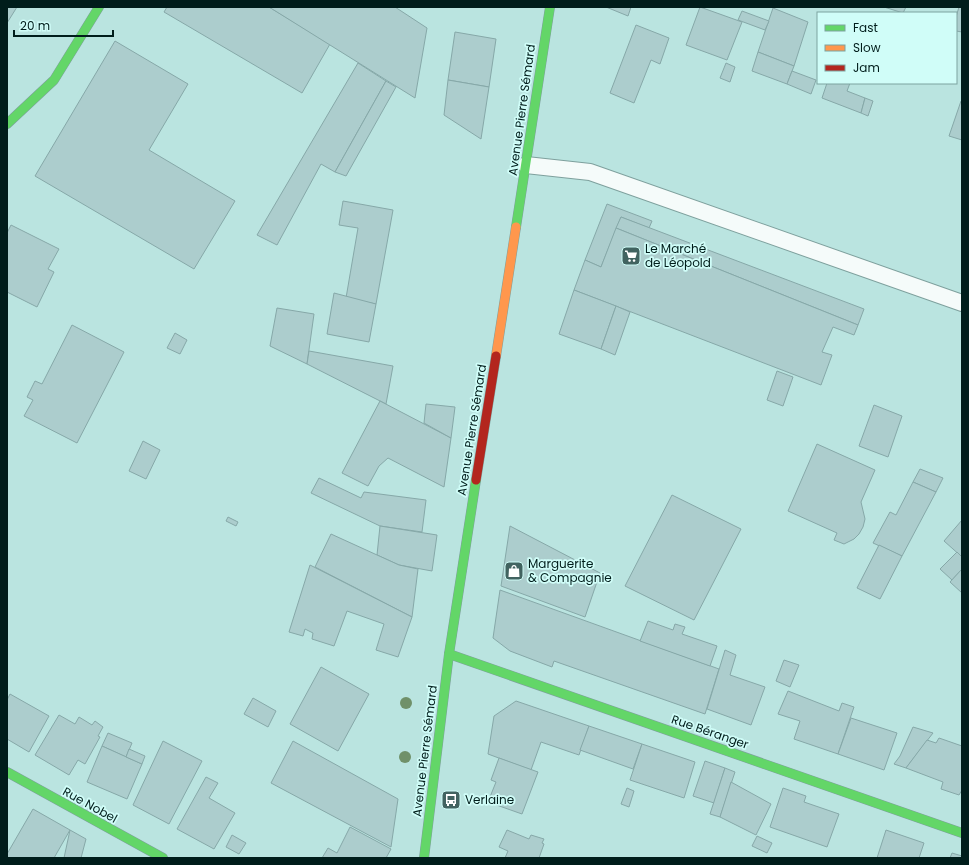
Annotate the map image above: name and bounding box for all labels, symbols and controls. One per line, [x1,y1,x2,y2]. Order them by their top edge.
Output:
scale bar [14,12,113,38]
legend [817,12,957,84]
text: 20 m [20,17,50,34]
text: Fast [853,19,878,36]
text: Slow [853,39,881,56]
street label: Avenue Pierre Sémard [504,43,539,177]
text: Jam [853,59,880,76]
place label: Le Marché de Léopold [645,240,711,271]
supermarket icon: Le Marché de Léopold [620,245,642,267]
street label: Avenue Pierre Sémard [453,363,490,497]
place label: Marguerite & Compagnie [528,555,612,586]
shop icon: Marguerite & Compagnie [503,560,525,582]
street label: Avenue Pierre Sémard [408,684,441,818]
street label: Rue Béranger [669,710,752,753]
street label: Rue Nobel [60,783,121,827]
bus stop icon: Verlaine [440,789,462,811]
place label: Verlaine [465,791,514,808]

